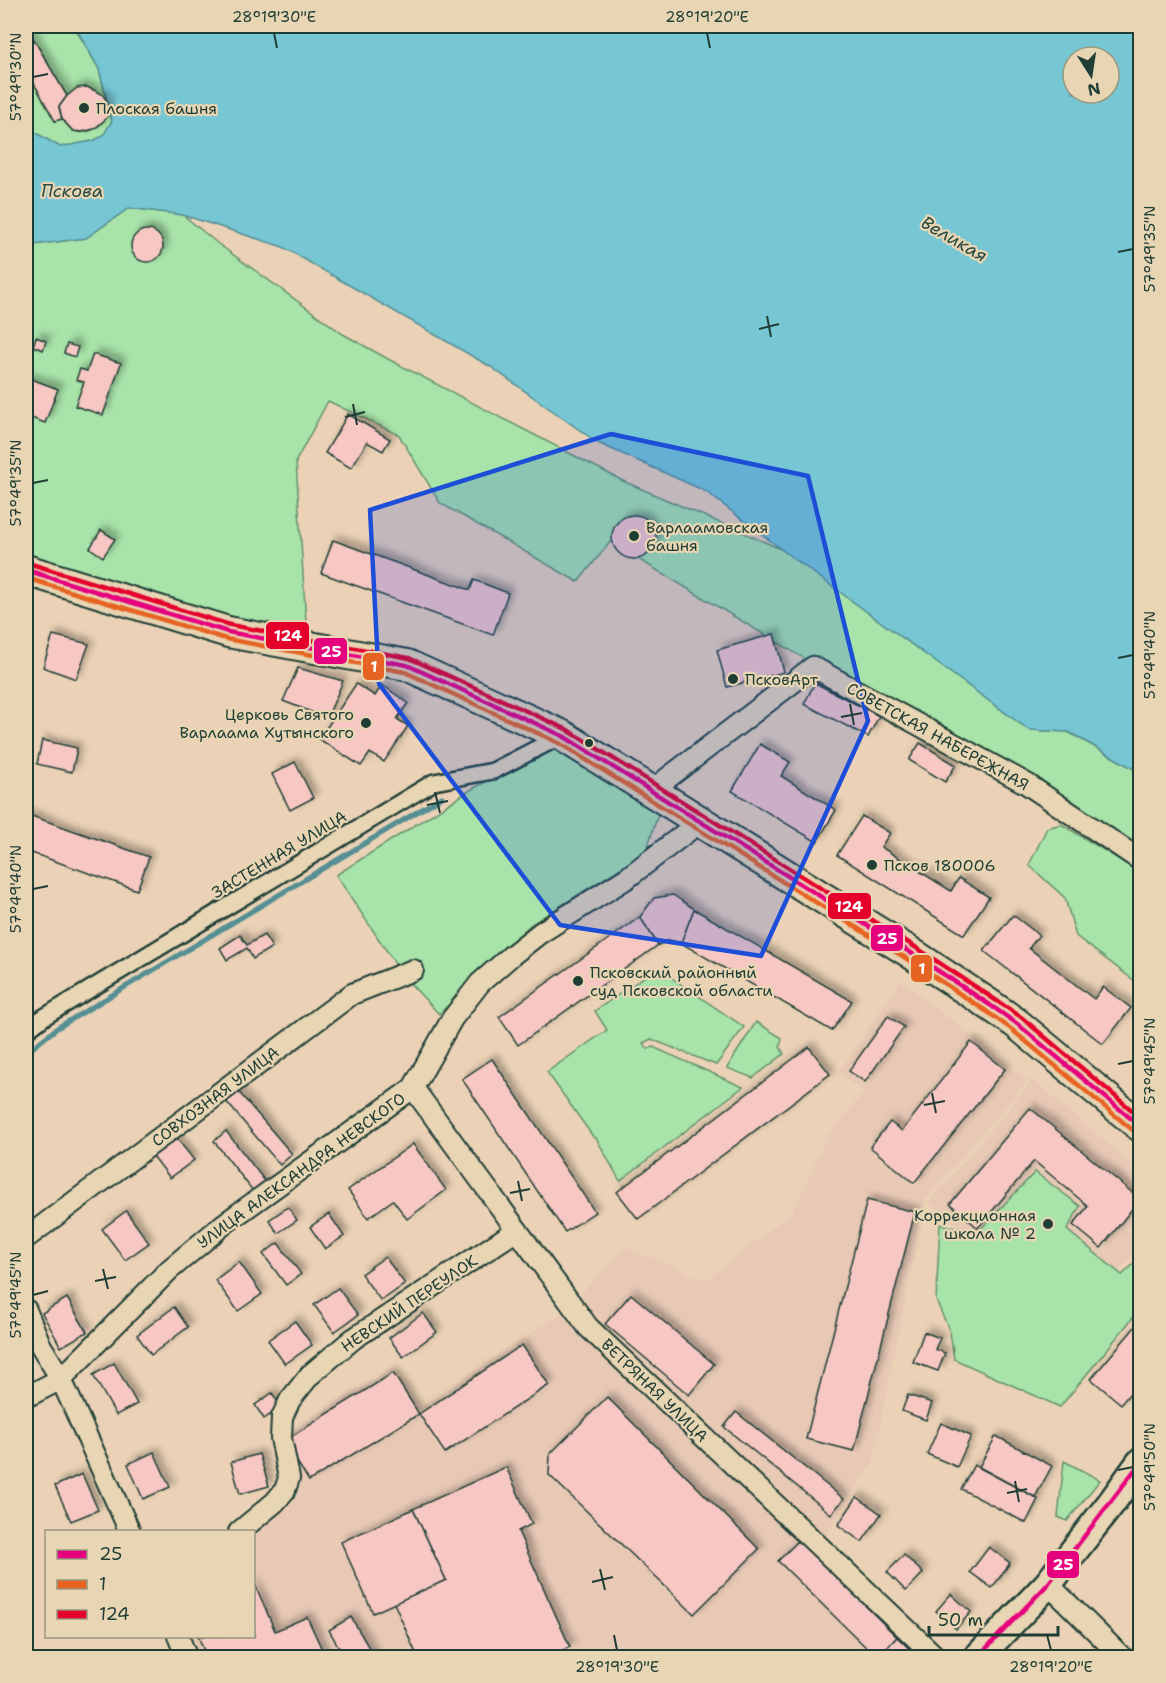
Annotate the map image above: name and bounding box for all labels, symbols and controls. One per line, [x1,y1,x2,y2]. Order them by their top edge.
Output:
text: 28°19'30"E [232,7,316,27]
text: 28°19'20"E [665,7,749,27]
text: 57°49'30"N [6,33,26,121]
north arrow [1061,45,1121,105]
text: N [1086,78,1102,101]
place label: Плоская башня [96,98,217,119]
marker: Плоская башня [77,101,91,115]
water label: Пскова [41,179,103,203]
text: 57°49'35"N [1140,205,1160,293]
water label: Великая [916,210,992,268]
text: 57°49'35"N [6,439,26,527]
place label: Варлаамовская башня [646,517,768,556]
marker: Варлаамовская башня [627,529,641,543]
text: 57°49'40"N [1140,611,1160,699]
line badge: 124 [265,621,310,650]
text: 124 [274,625,302,646]
line badge: 25 [313,637,348,665]
text: 25 [320,641,342,662]
line badge: 1 [362,652,385,681]
text: 1 [370,656,378,677]
place label: ПсковАрт [745,669,819,690]
marker: ПсковАрт [726,672,740,686]
street label: СОВЕТСКАЯ НАБЕРЕЖНАЯ [843,678,1032,795]
place label: Церковь Святого Варлаама Хутынского [180,704,354,743]
marker: Церковь Святого Варлаама Хутынского [359,716,373,730]
unlabelled marker [583,737,595,749]
street label: ЗАСТЕННАЯ УЛИЦА [208,806,351,903]
text: 57°49'40"N [6,845,26,933]
place label: Псков 180006 [884,855,996,876]
marker: Псков 180006 [865,858,879,872]
line badge: 124 [827,892,872,920]
text: 124 [835,896,863,917]
line badge: 25 [870,924,904,952]
text: 25 [876,928,898,949]
line badge: 1 [910,954,933,983]
text: 1 [918,958,926,979]
place label: Псковский районный суд Псковской области [590,962,773,1001]
marker: Псковский районный суд Псковской области [571,974,585,988]
text: 57°49'45"N [1140,1018,1160,1104]
street label: СОВХОЗНАЯ УЛИЦА [147,1042,283,1151]
street label: УЛИЦА АЛЕКСАНДРА НЕВСКОГО [193,1088,409,1253]
place label: Коррекционная школа № 2 [914,1205,1036,1244]
marker: Коррекционная школа № 2 [1041,1217,1055,1231]
street label: НЕВСКИЙ ПЕРЕУЛОК [337,1249,482,1357]
text: 57°49'45"N [6,1252,26,1338]
street label: ВЕТРЯНАЯ УЛИЦА [597,1334,712,1447]
text: 57°49'50"N [1140,1423,1160,1511]
legend [45,1530,255,1638]
text: 25 [99,1542,122,1566]
line badge: 25 [1046,1550,1080,1579]
text: 25 [1052,1554,1074,1575]
text: 1 [99,1572,107,1596]
scale bar [929,1599,1058,1637]
text: 124 [99,1602,130,1626]
text: 50 m [938,1608,983,1632]
text: 28°19'30"E [575,1657,659,1677]
text: 28°19'20"E [1009,1657,1093,1677]

